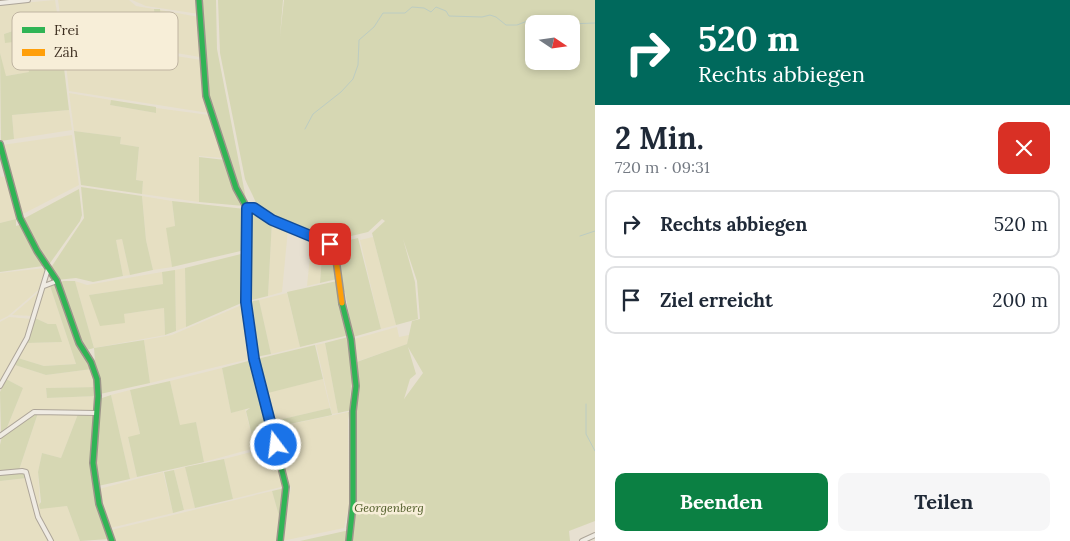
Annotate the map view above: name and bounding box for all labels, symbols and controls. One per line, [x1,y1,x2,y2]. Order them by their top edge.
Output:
legend [12,12,178,70]
north arrow [525,15,580,70]
map controls [525,15,580,70]
text: 520 m [698,16,799,61]
icon: right [615,20,680,85]
text: Frei [54,21,79,39]
text: Zäh [54,43,78,61]
text: Rechts abbiegen [698,60,865,88]
text: 2 Min. [615,119,704,157]
button: close [998,122,1050,174]
text: 720 m · 09:31 [615,157,710,177]
icon: right [617,210,645,238]
text: Rechts abbiegen [660,212,807,236]
text: 520 m [994,212,1048,236]
pin [309,223,351,265]
icon: arrive [316,230,344,258]
icon: arrive [617,286,645,314]
text: Ziel erreicht [660,288,773,312]
text: 200 m [992,288,1048,312]
position arrow [249,418,301,470]
button: Beenden [615,473,828,531]
button: Teilen [838,473,1050,531]
park label: Georgenberg [354,500,424,515]

